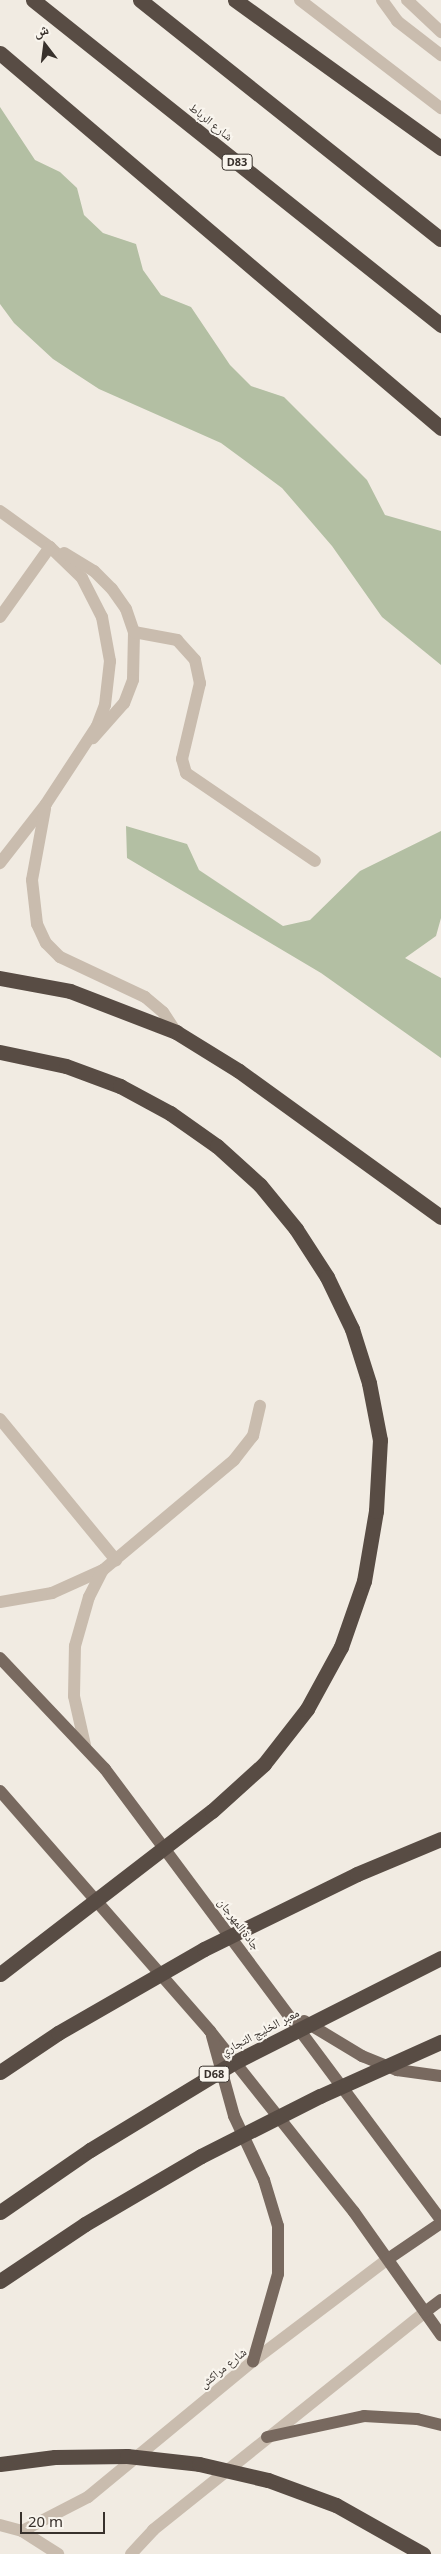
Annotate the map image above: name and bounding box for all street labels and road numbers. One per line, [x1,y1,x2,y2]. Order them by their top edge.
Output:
street label: شارع الرباط [186,100,236,144]
road number: D83 [221,154,253,170]
street label: جادة المهرجان [215,1895,263,1953]
street label: معبر الخليج التجاري [218,2005,302,2059]
road number: D68 [198,2066,230,2082]
street label: شارع مراكش [197,2345,249,2391]

